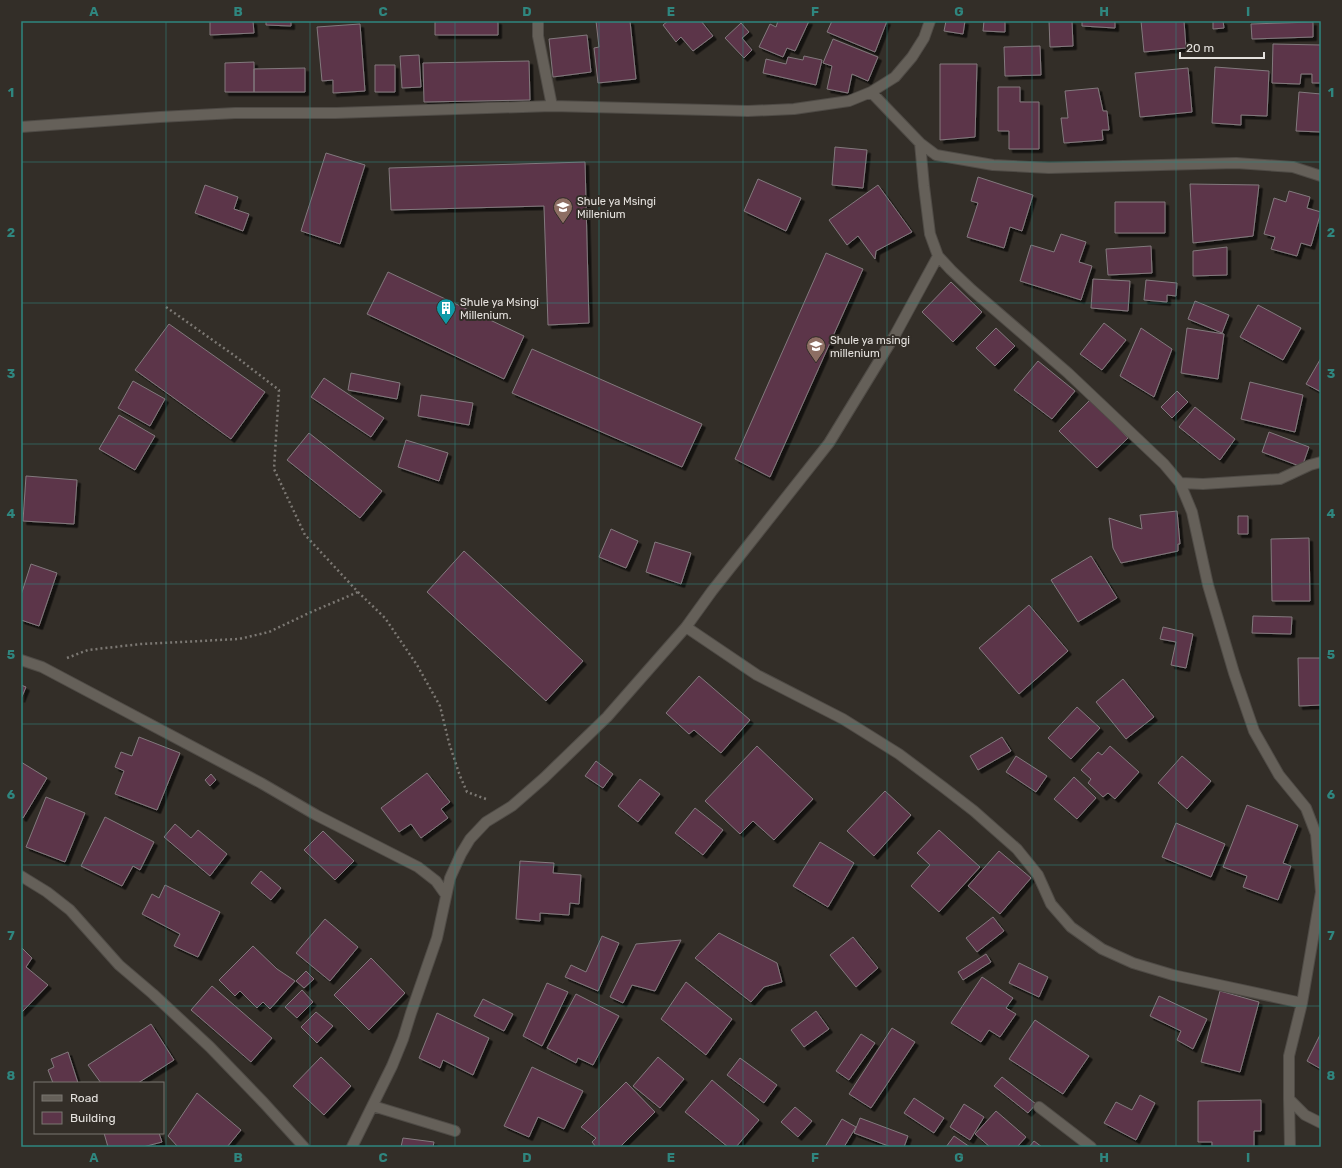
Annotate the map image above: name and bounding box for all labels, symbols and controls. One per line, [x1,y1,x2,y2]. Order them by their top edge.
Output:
text: A [89,4,99,19]
text: B [233,4,243,19]
text: C [378,4,388,19]
text: D [522,4,532,19]
text: E [667,4,675,19]
text: F [811,4,819,19]
text: G [954,4,964,19]
text: H [1099,4,1109,19]
text: I [1246,4,1250,19]
scale bar [1180,34,1264,60]
text: 20 m [1186,41,1214,55]
text: 1 [8,85,14,100]
text: 1 [1328,85,1334,100]
place label: Shule ya Msingi Millenium [577,195,656,221]
school or university icon: Shule ya Msingi Millenium [552,196,574,224]
text: 2 [7,225,15,240]
text: 2 [1327,225,1335,240]
place label: Shule ya Msingi Millenium. [460,296,539,322]
building icon: Shule ya Msingi Millenium. [435,297,457,325]
place label: Shule ya msingi millenium [830,334,910,360]
school or university icon: Shule ya msingi millenium [805,335,827,363]
text: 3 [7,366,16,381]
text: 3 [1327,366,1336,381]
text: 4 [7,506,16,521]
text: 4 [1327,506,1336,521]
text: 5 [7,647,15,662]
text: 5 [1327,647,1335,662]
text: 6 [7,787,16,802]
text: 6 [1327,787,1336,802]
text: 7 [7,928,15,943]
text: 7 [1327,928,1335,943]
text: 8 [7,1068,16,1083]
text: 8 [1327,1068,1336,1083]
legend [34,1082,164,1134]
text: Road [70,1091,98,1105]
text: Building [70,1111,116,1125]
text: A [89,1150,99,1165]
text: B [233,1150,243,1165]
text: C [378,1150,388,1165]
text: D [522,1150,532,1165]
text: E [667,1150,675,1165]
text: F [811,1150,819,1165]
text: G [954,1150,964,1165]
text: H [1099,1150,1109,1165]
text: I [1246,1150,1250,1165]

